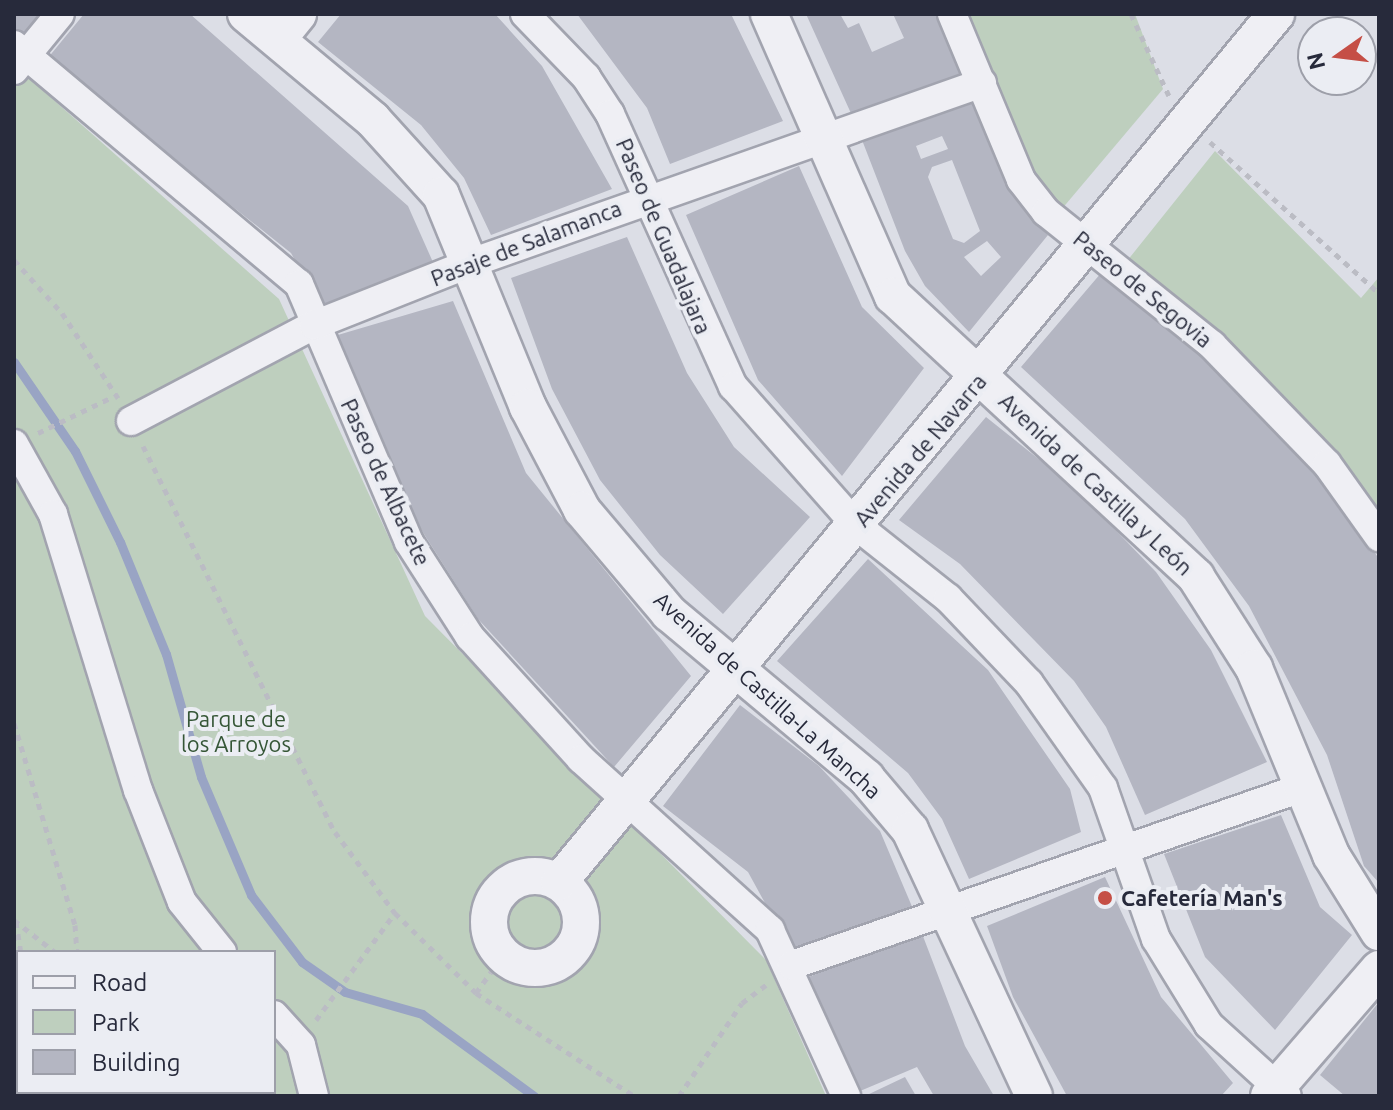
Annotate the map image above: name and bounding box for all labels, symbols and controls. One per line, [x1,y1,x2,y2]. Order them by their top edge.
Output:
north arrow [1297,16,1377,96]
text: N [1301,50,1329,72]
street label: Paseo de Guadalajara [611,134,717,338]
street label: Pasaje de Salamanca [427,194,625,292]
street label: Paseo de Segovia [1068,225,1218,353]
street label: Avenida de Navarra [849,368,991,532]
street label: Avenida de Castilla y León [994,387,1198,581]
street label: Paseo de Albacete [336,394,436,570]
street label: Avenida de Castilla-La Mancha [649,586,887,804]
park label: Parque de los Arroyos [181,705,291,756]
place label: Cafetería Man's [1121,885,1283,911]
marker: Cafetería Man's [1096,889,1114,907]
legend [16,950,276,1094]
text: Road [92,969,147,996]
text: Park [92,1009,140,1036]
text: Building [92,1049,180,1076]

